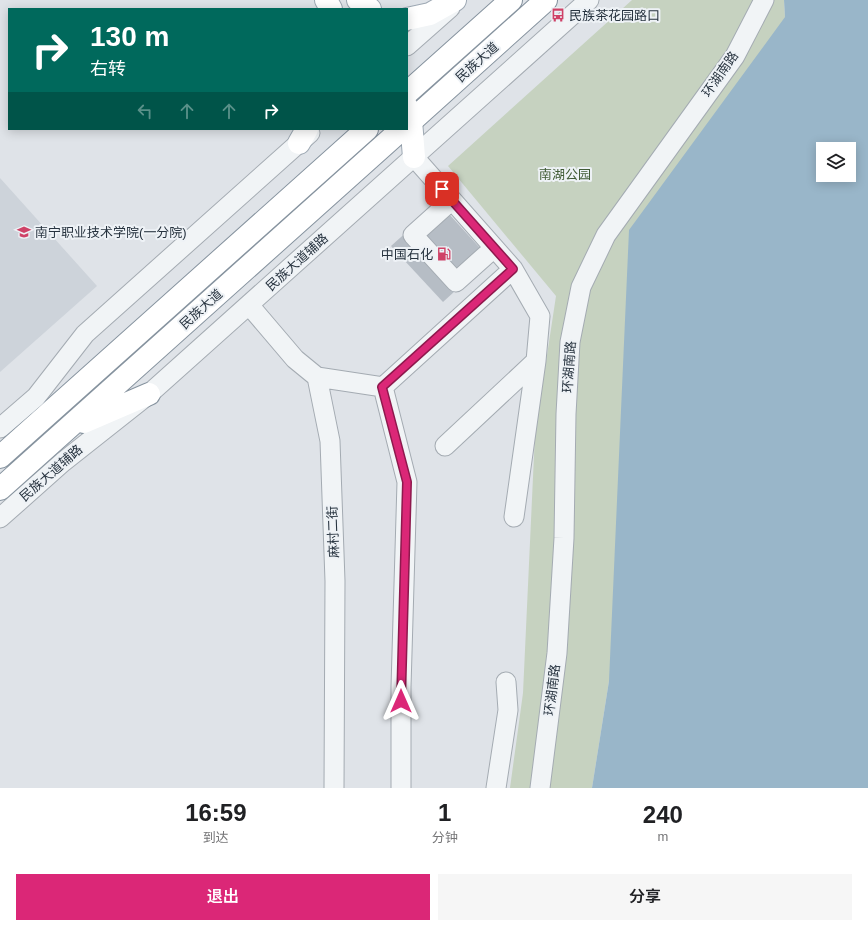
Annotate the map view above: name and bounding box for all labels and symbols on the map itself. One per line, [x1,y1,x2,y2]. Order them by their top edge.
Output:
bus stop icon: 民族茶花园路口 [550,7,566,23]
place label: 民族茶花园路口 [569,8,660,23]
street label: 民族大道 [453,39,501,85]
street label: 环湖南路 [699,48,741,100]
park label: 南湖公园 [539,167,591,182]
pin [425,172,459,206]
school or university icon: 南宁职业技术学院(一分院) [16,224,32,240]
place label: 南宁职业技术学院(一分院) [35,225,187,240]
street label: 民族大道辅路 [263,230,331,294]
fuel station icon: 中国石化 [436,246,452,262]
place label: 中国石化 [381,247,433,262]
street label: 民族大道 [177,286,225,332]
street label: 环湖南路 [560,341,578,393]
street label: 民族大道辅路 [17,442,85,504]
street label: 麻村二街 [325,506,341,558]
street label: 环湖南路 [541,663,563,717]
position arrow [380,680,422,722]

